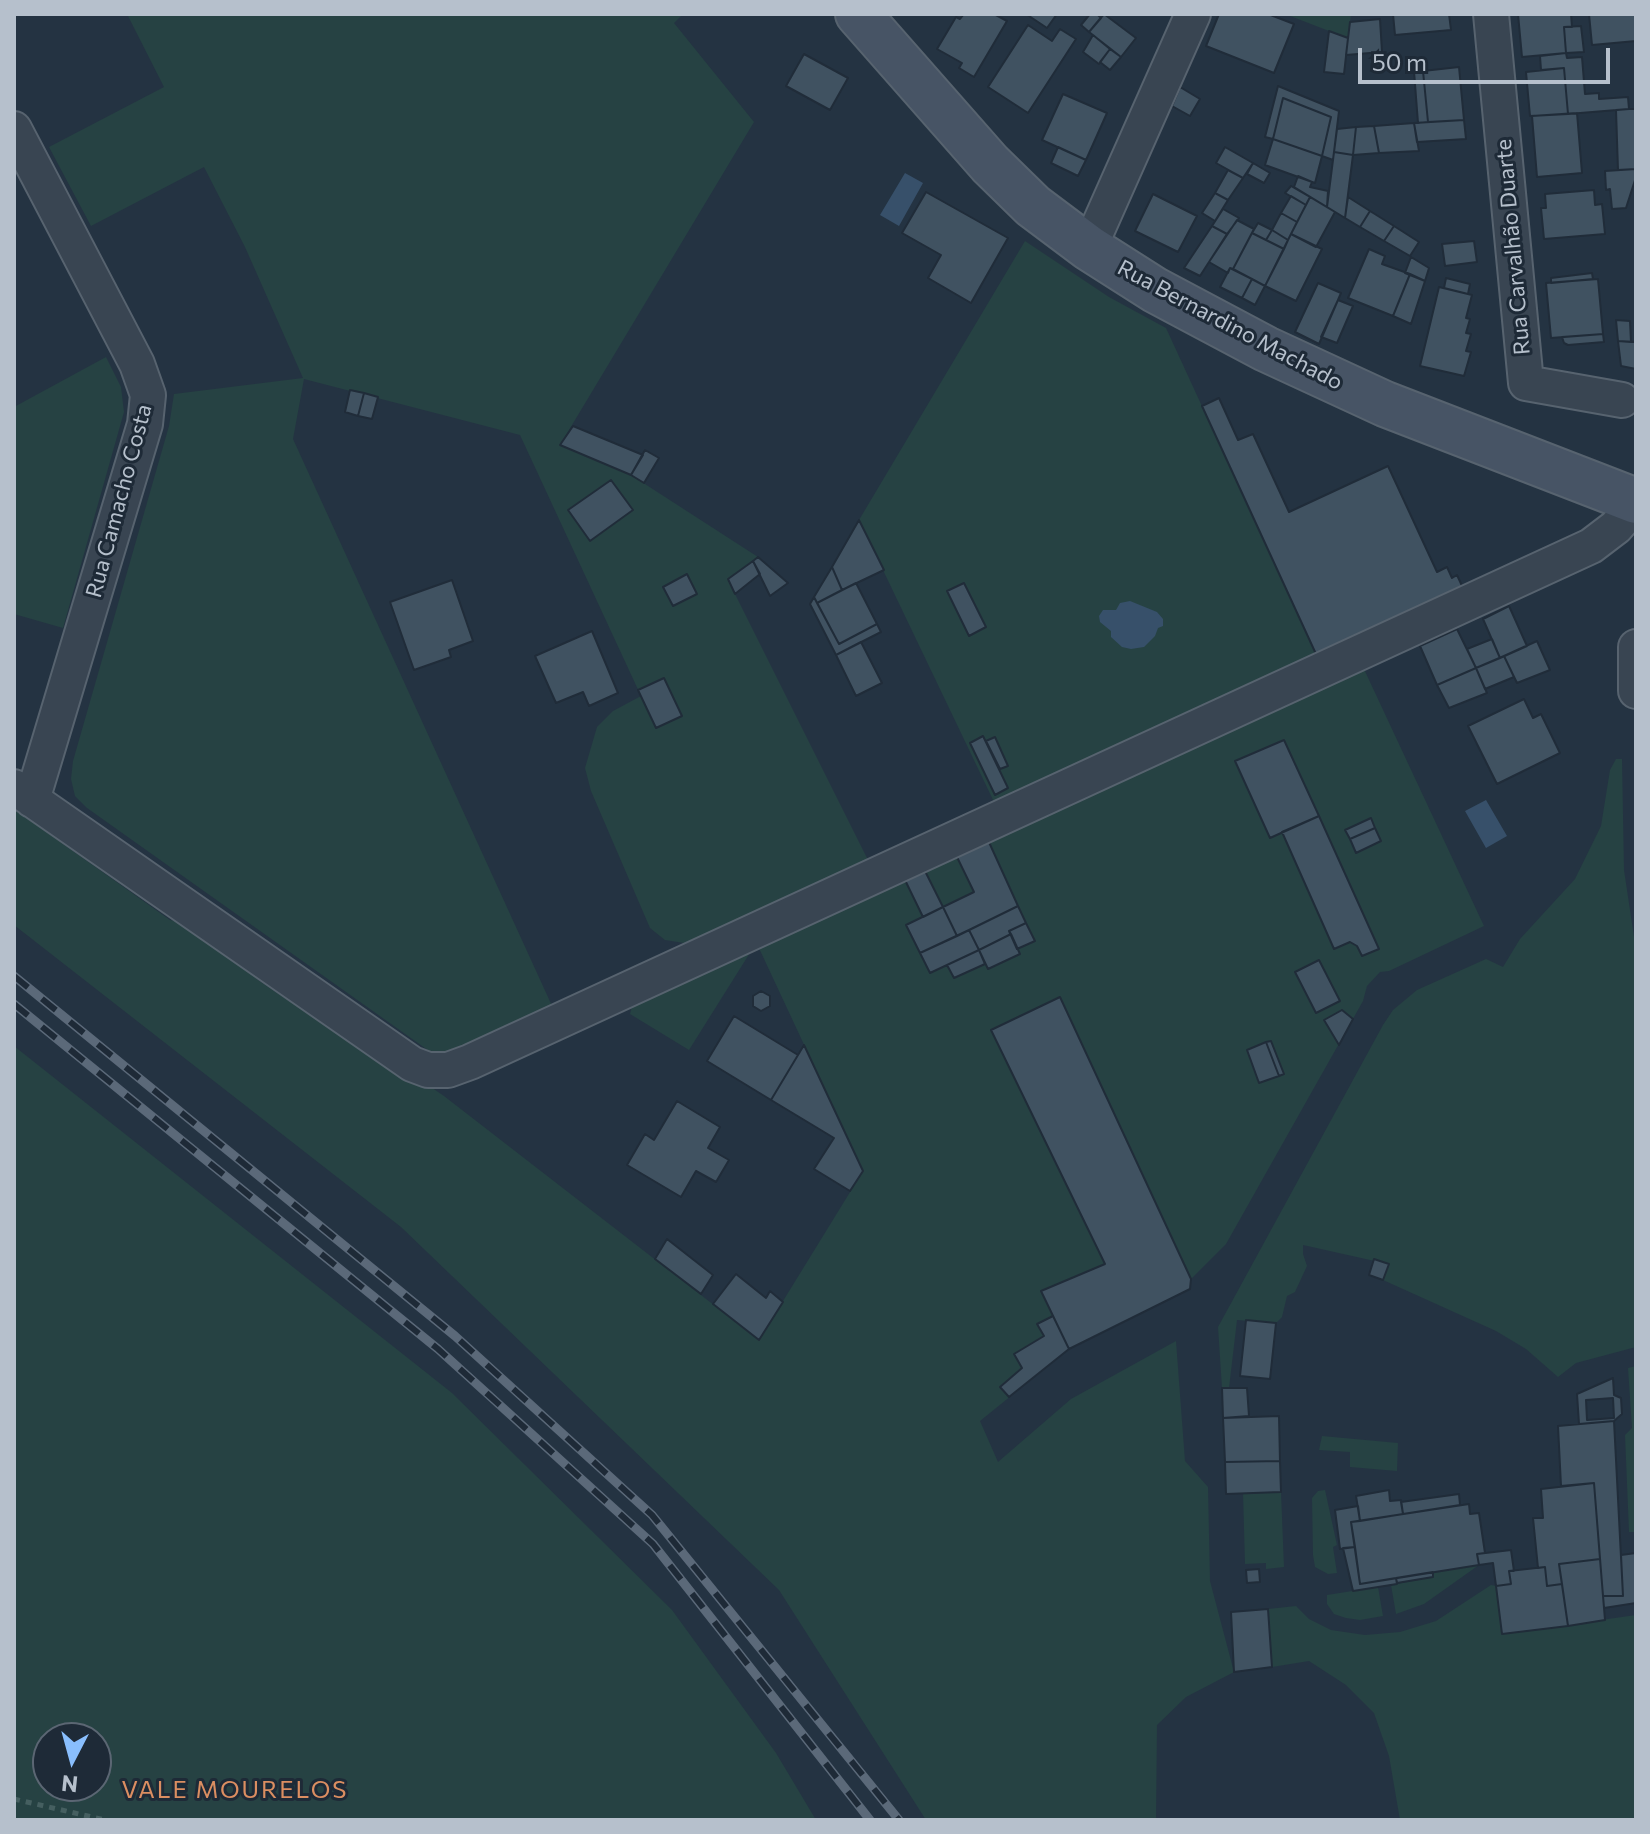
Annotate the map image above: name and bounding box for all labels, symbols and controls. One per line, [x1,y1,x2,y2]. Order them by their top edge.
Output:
scale bar [1362,32,1614,82]
text: 50 m [1372,47,1427,76]
street label: Rua Carvalhão Duarte [1490,138,1536,356]
street label: Rua Bernardino Machado [1113,254,1347,396]
street label: Rua Camacho Costa [80,401,158,601]
north arrow [32,1722,112,1802]
text: N [60,1770,79,1799]
district label: VALE MOURELOS [122,1776,348,1804]

